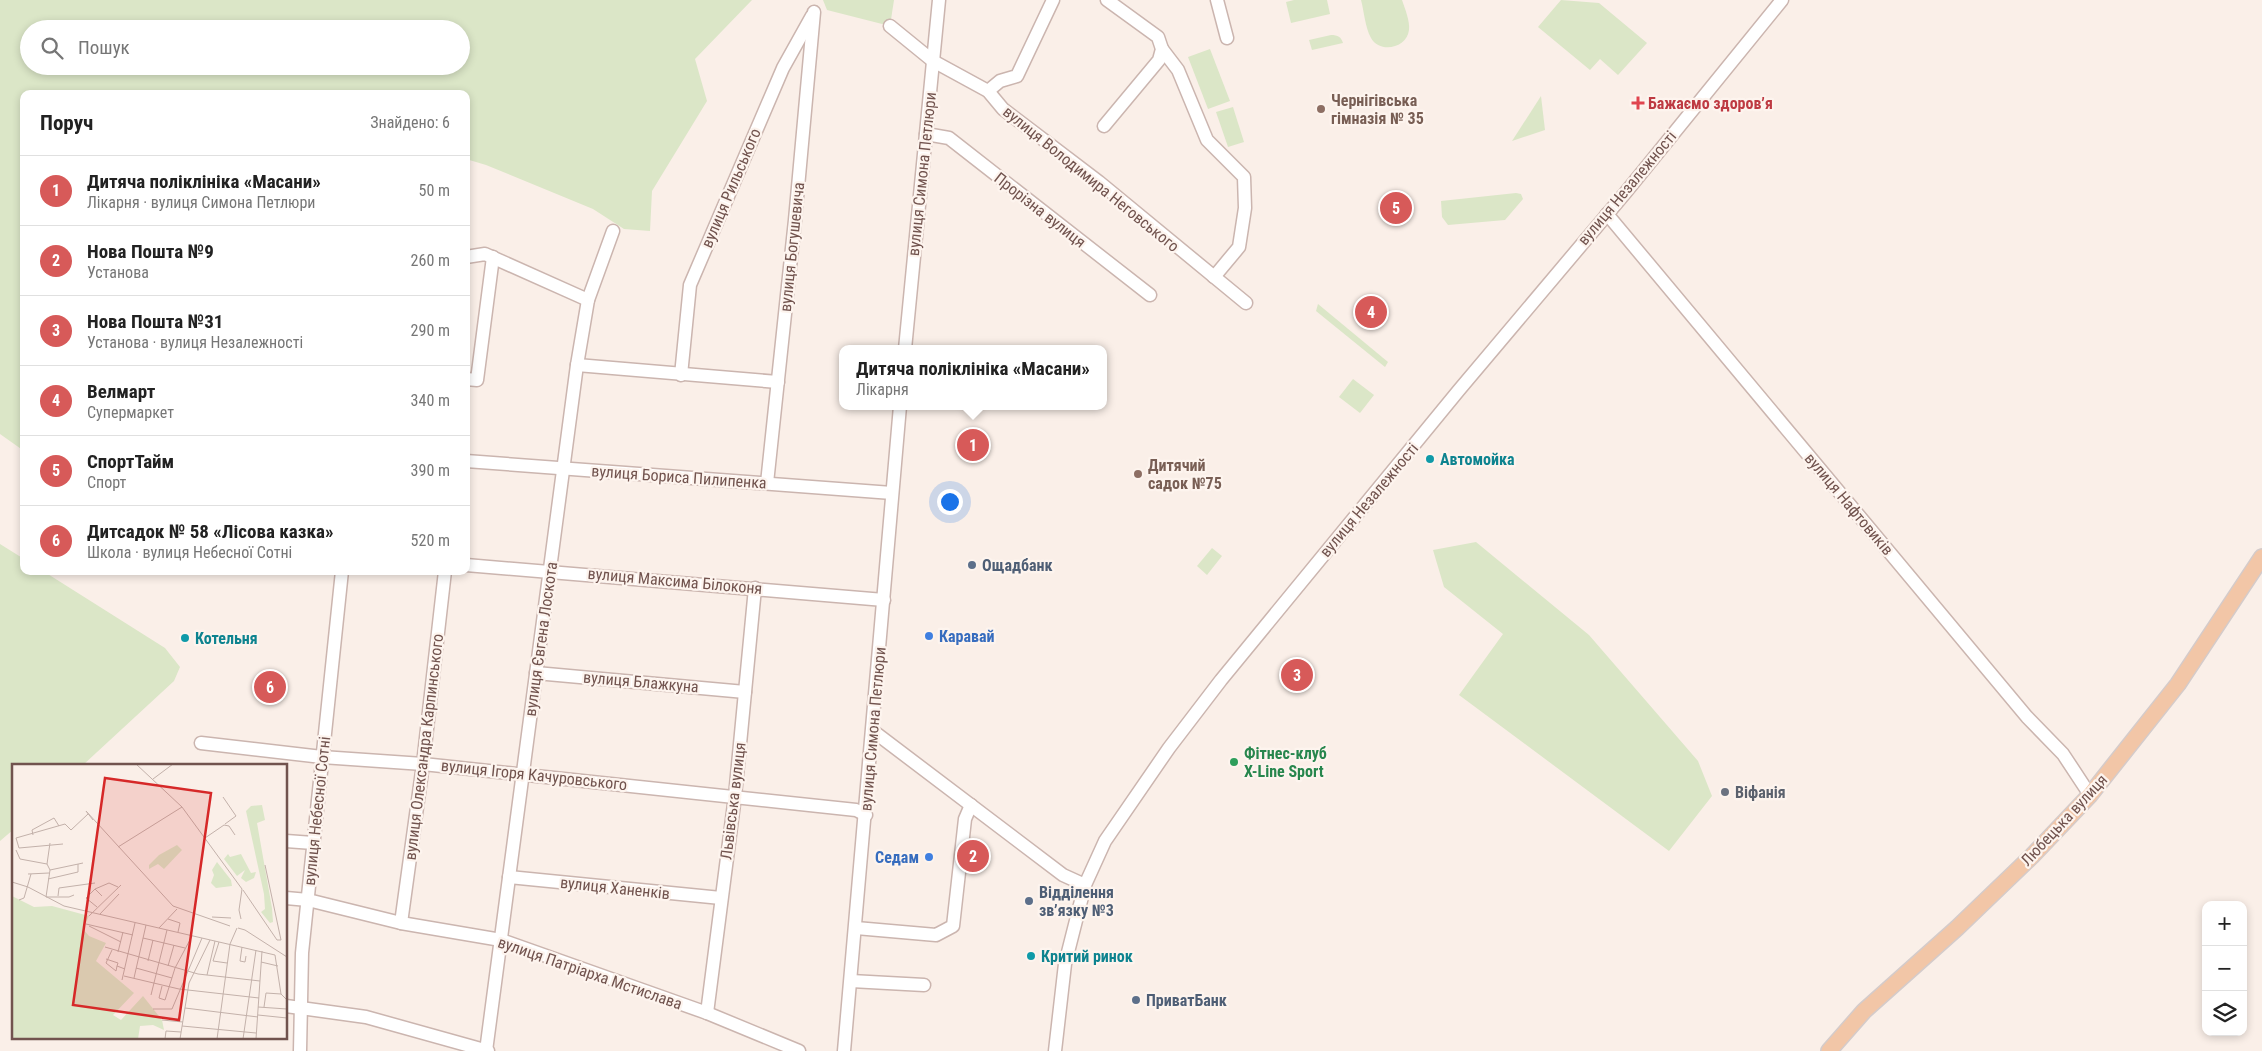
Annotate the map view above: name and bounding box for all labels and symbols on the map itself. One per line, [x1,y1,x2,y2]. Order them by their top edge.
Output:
street label: вулиця Симона Петлюри [904,91,940,257]
place label: Чернігівська гімназія № 35 [1331,91,1424,128]
place label: Бажаємо здоров’я [1648,94,1773,113]
marker: Бажаємо здоров’я [1632,97,1644,109]
street label: вулиця Володимира Неговського [999,102,1183,256]
marker: Чернігівська гімназія № 35 [1315,103,1327,115]
street label: вулиця Рильського [697,125,765,251]
street label: вулиця Незалежності [1574,127,1680,249]
street label: Прорізна вулиця [990,168,1090,252]
street label: вулиця Богушевича [776,181,808,313]
pin: 5 [1380,189,1412,227]
pin: 4 [1355,293,1387,331]
pin: 1 [957,426,989,464]
street label: вулиця Незалежності [1316,439,1422,561]
street label: вулиця Нафтовиків [1801,449,1897,559]
place label: Автомойка [1440,450,1515,469]
marker: Автомойка [1424,453,1436,465]
place label: Дитячий садок №75 [1148,456,1222,493]
street label: вулиця Бориса Пилипенка [591,461,767,493]
marker: Дитячий садок №75 [1132,468,1144,480]
your location [937,489,963,515]
place label: Ощадбанк [982,556,1053,575]
marker: Ощадбанк [966,559,978,571]
street label: вулиця Євгена Лоскота [521,561,561,717]
street label: вулиця Максима Білоконя [587,564,763,598]
place label: Каравай [939,627,995,646]
place label: Котельня [195,629,258,648]
marker: Каравай [923,630,935,642]
marker: Котельня [179,632,191,644]
street label: вулиця Олександра Карпинського [401,633,447,861]
street label: вулиця Симона Петлюри [856,646,890,812]
pin: 3 [1281,656,1313,694]
street label: вулиця Блажкуна [582,667,700,697]
pin: 6 [254,668,286,706]
street label: вулиця Небесної Сотні [300,736,334,886]
street label: Львівська вулиця [716,741,750,861]
place label: Фітнес-клуб X-Line Sport [1244,744,1327,781]
street label: вулиця Ігоря Качуровського [440,756,628,794]
marker: Фітнес-клуб X-Line Sport [1228,756,1240,768]
inset map [12,764,288,1038]
street label: Любецька вулиця [2017,770,2111,870]
place label: Віфанія [1735,783,1786,802]
marker: Віфанія [1719,786,1731,798]
pin: 2 [957,837,989,875]
place label: Седам [875,848,919,867]
marker: Седам [923,851,935,863]
street label: вулиця Ханенків [559,873,671,903]
place label: Відділення зв’язку №3 [1039,883,1114,920]
marker: Відділення зв’язку №3 [1023,895,1035,907]
street label: вулиця Патріарха Мстислава [495,933,685,1013]
place label: Критий ринок [1041,947,1133,966]
marker: Критий ринок [1025,950,1037,962]
place label: ПриватБанк [1146,991,1227,1010]
marker: ПриватБанк [1130,994,1142,1006]

